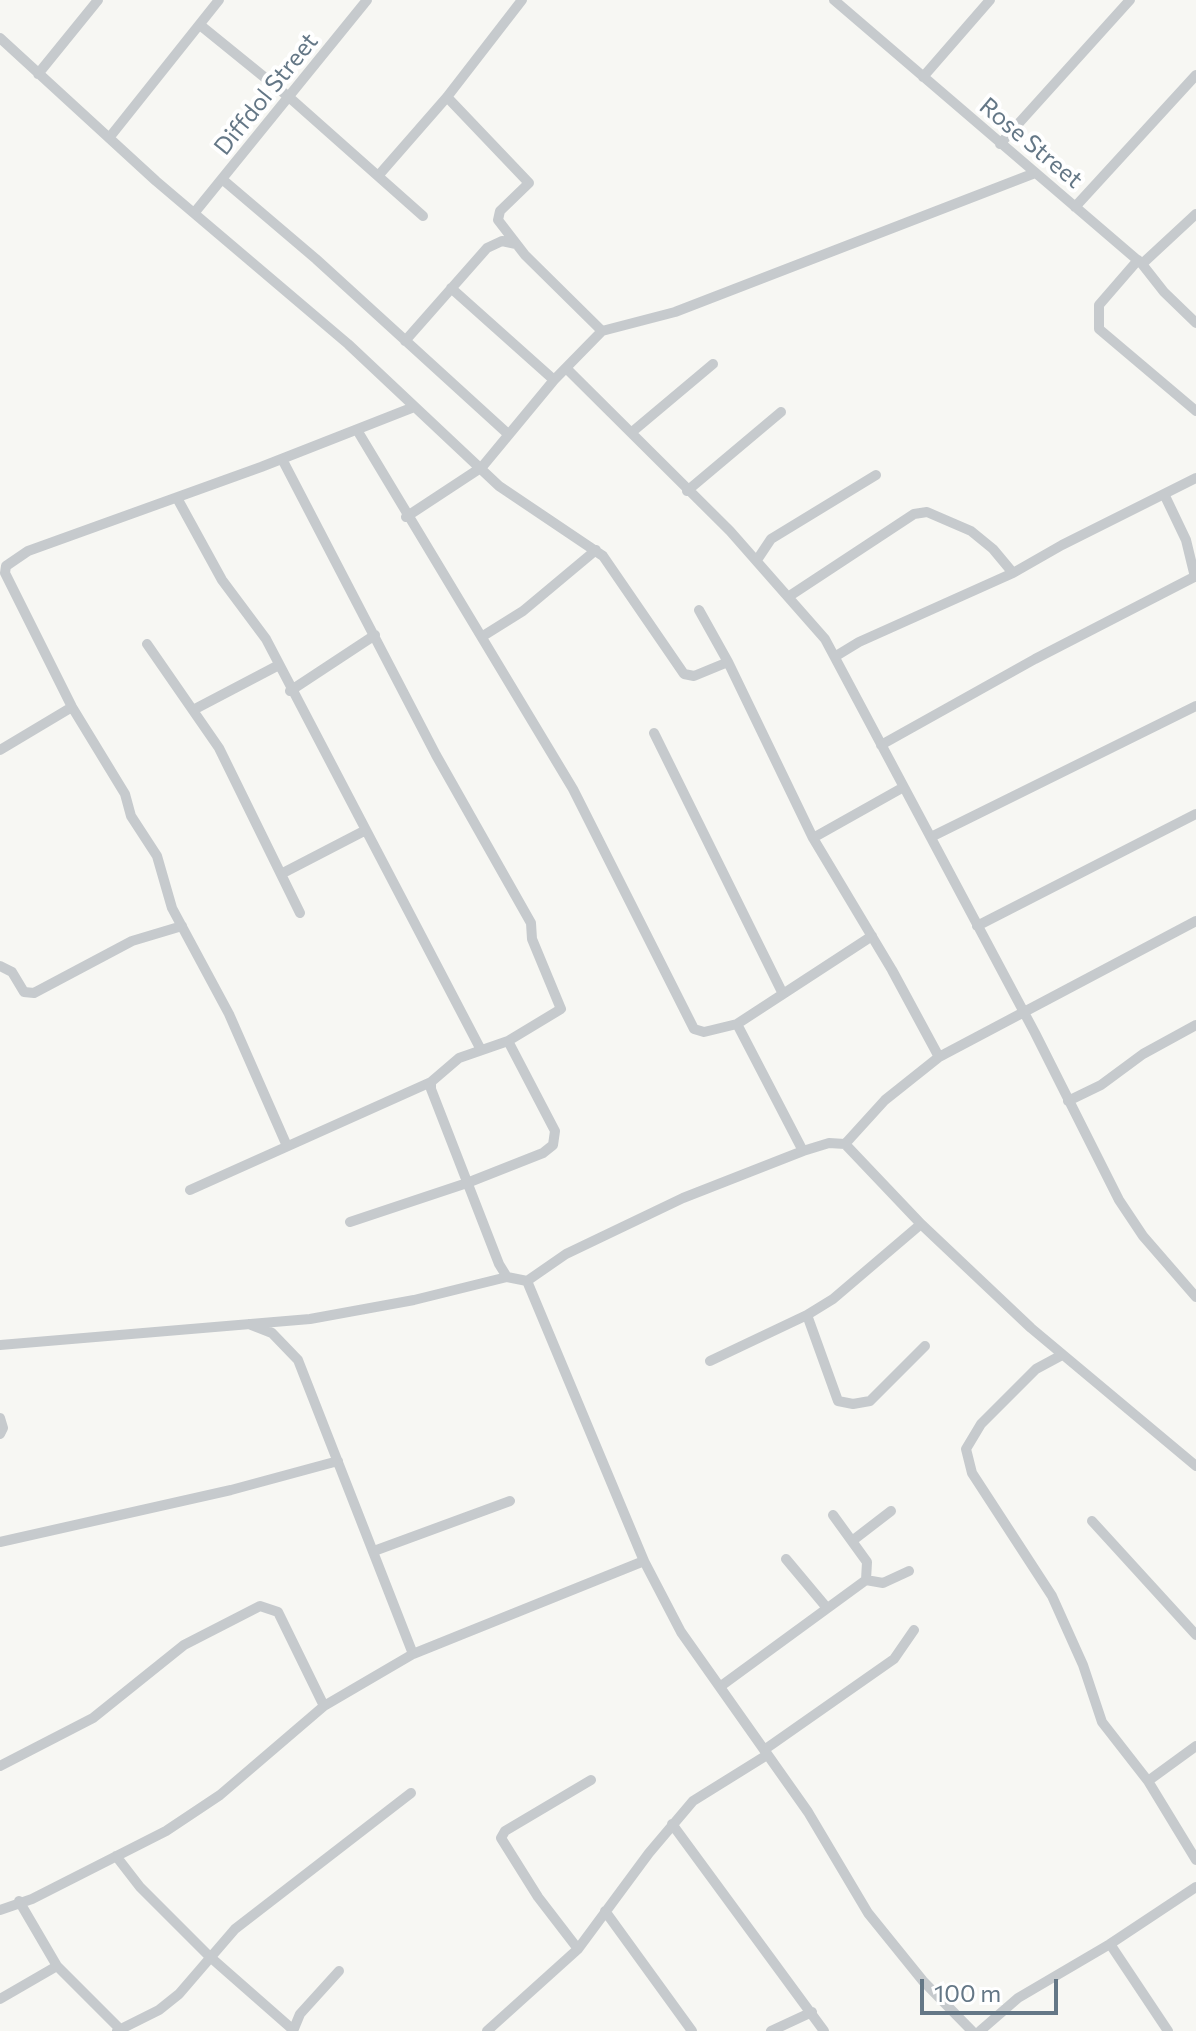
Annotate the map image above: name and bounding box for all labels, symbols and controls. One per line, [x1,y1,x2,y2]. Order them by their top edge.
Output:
street label: Diffdol Street [208,27,324,161]
street label: Rose Street [974,92,1088,194]
scale bar [924,1963,1062,2013]
text: 100 m [934,1978,1001,2007]

